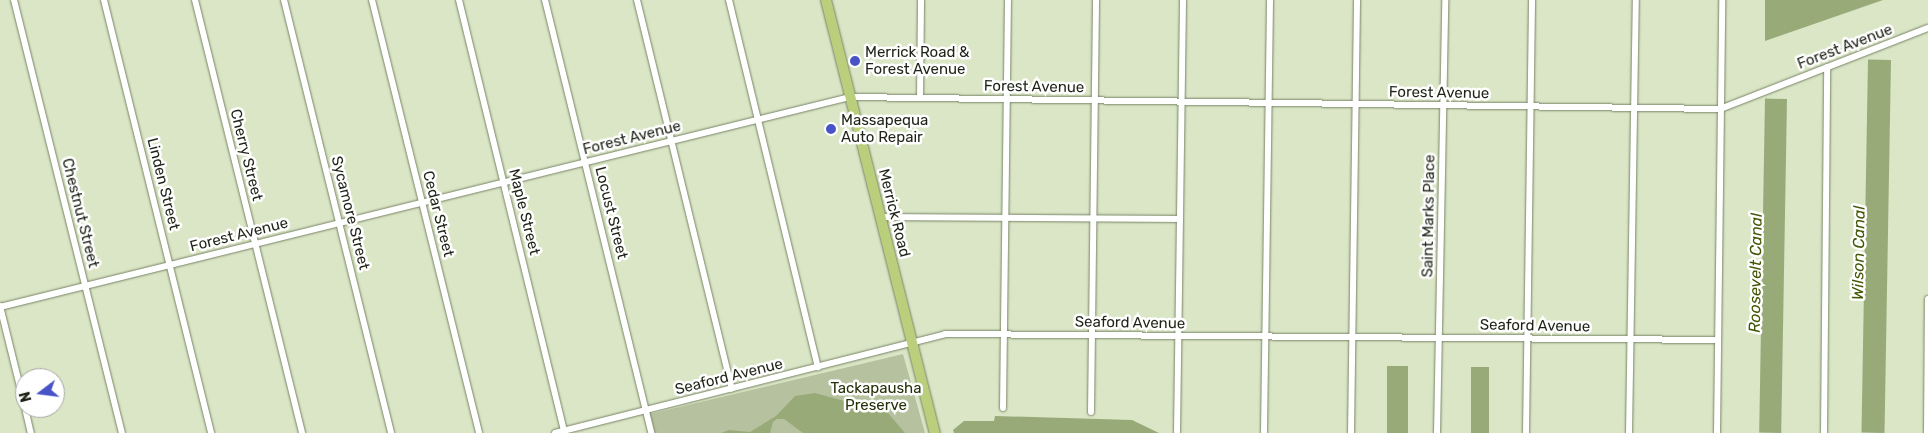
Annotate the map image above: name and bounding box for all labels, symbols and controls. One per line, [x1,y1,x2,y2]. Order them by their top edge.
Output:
street label: Forest Avenue [1795,21,1895,73]
place label: Merrick Road & Forest Avenue [865,43,970,78]
marker: Merrick Road & Forest Avenue [849,55,861,67]
street label: Forest Avenue [983,77,1085,97]
street label: Forest Avenue [1388,83,1490,103]
street label: Cherry Street [226,107,266,203]
place label: Massapequa Auto Repair [841,111,928,146]
street label: Forest Avenue [581,117,683,159]
marker: Massapequa Auto Repair [825,123,837,135]
street label: Linden Street [143,136,183,232]
street label: Sycamore Street [327,154,373,272]
street label: Saint Marks Place [1419,154,1439,278]
street label: Chestnut Street [58,156,102,270]
street label: Locust Street [591,165,631,261]
street label: Maple Street [505,167,543,257]
street label: Merrick Road [874,167,914,259]
street label: Cedar Street [419,169,457,259]
water label: Wilson Canal [1849,206,1869,300]
water label: Roosevelt Canal [1745,213,1767,333]
street label: Forest Avenue [188,214,290,256]
street label: Seaford Avenue [1074,313,1186,333]
street label: Seaford Avenue [1479,316,1591,336]
street label: Seaford Avenue [673,355,785,399]
north arrow [15,368,65,418]
park label: Tackapausha Preserve [830,379,922,414]
text: N [16,390,36,404]

